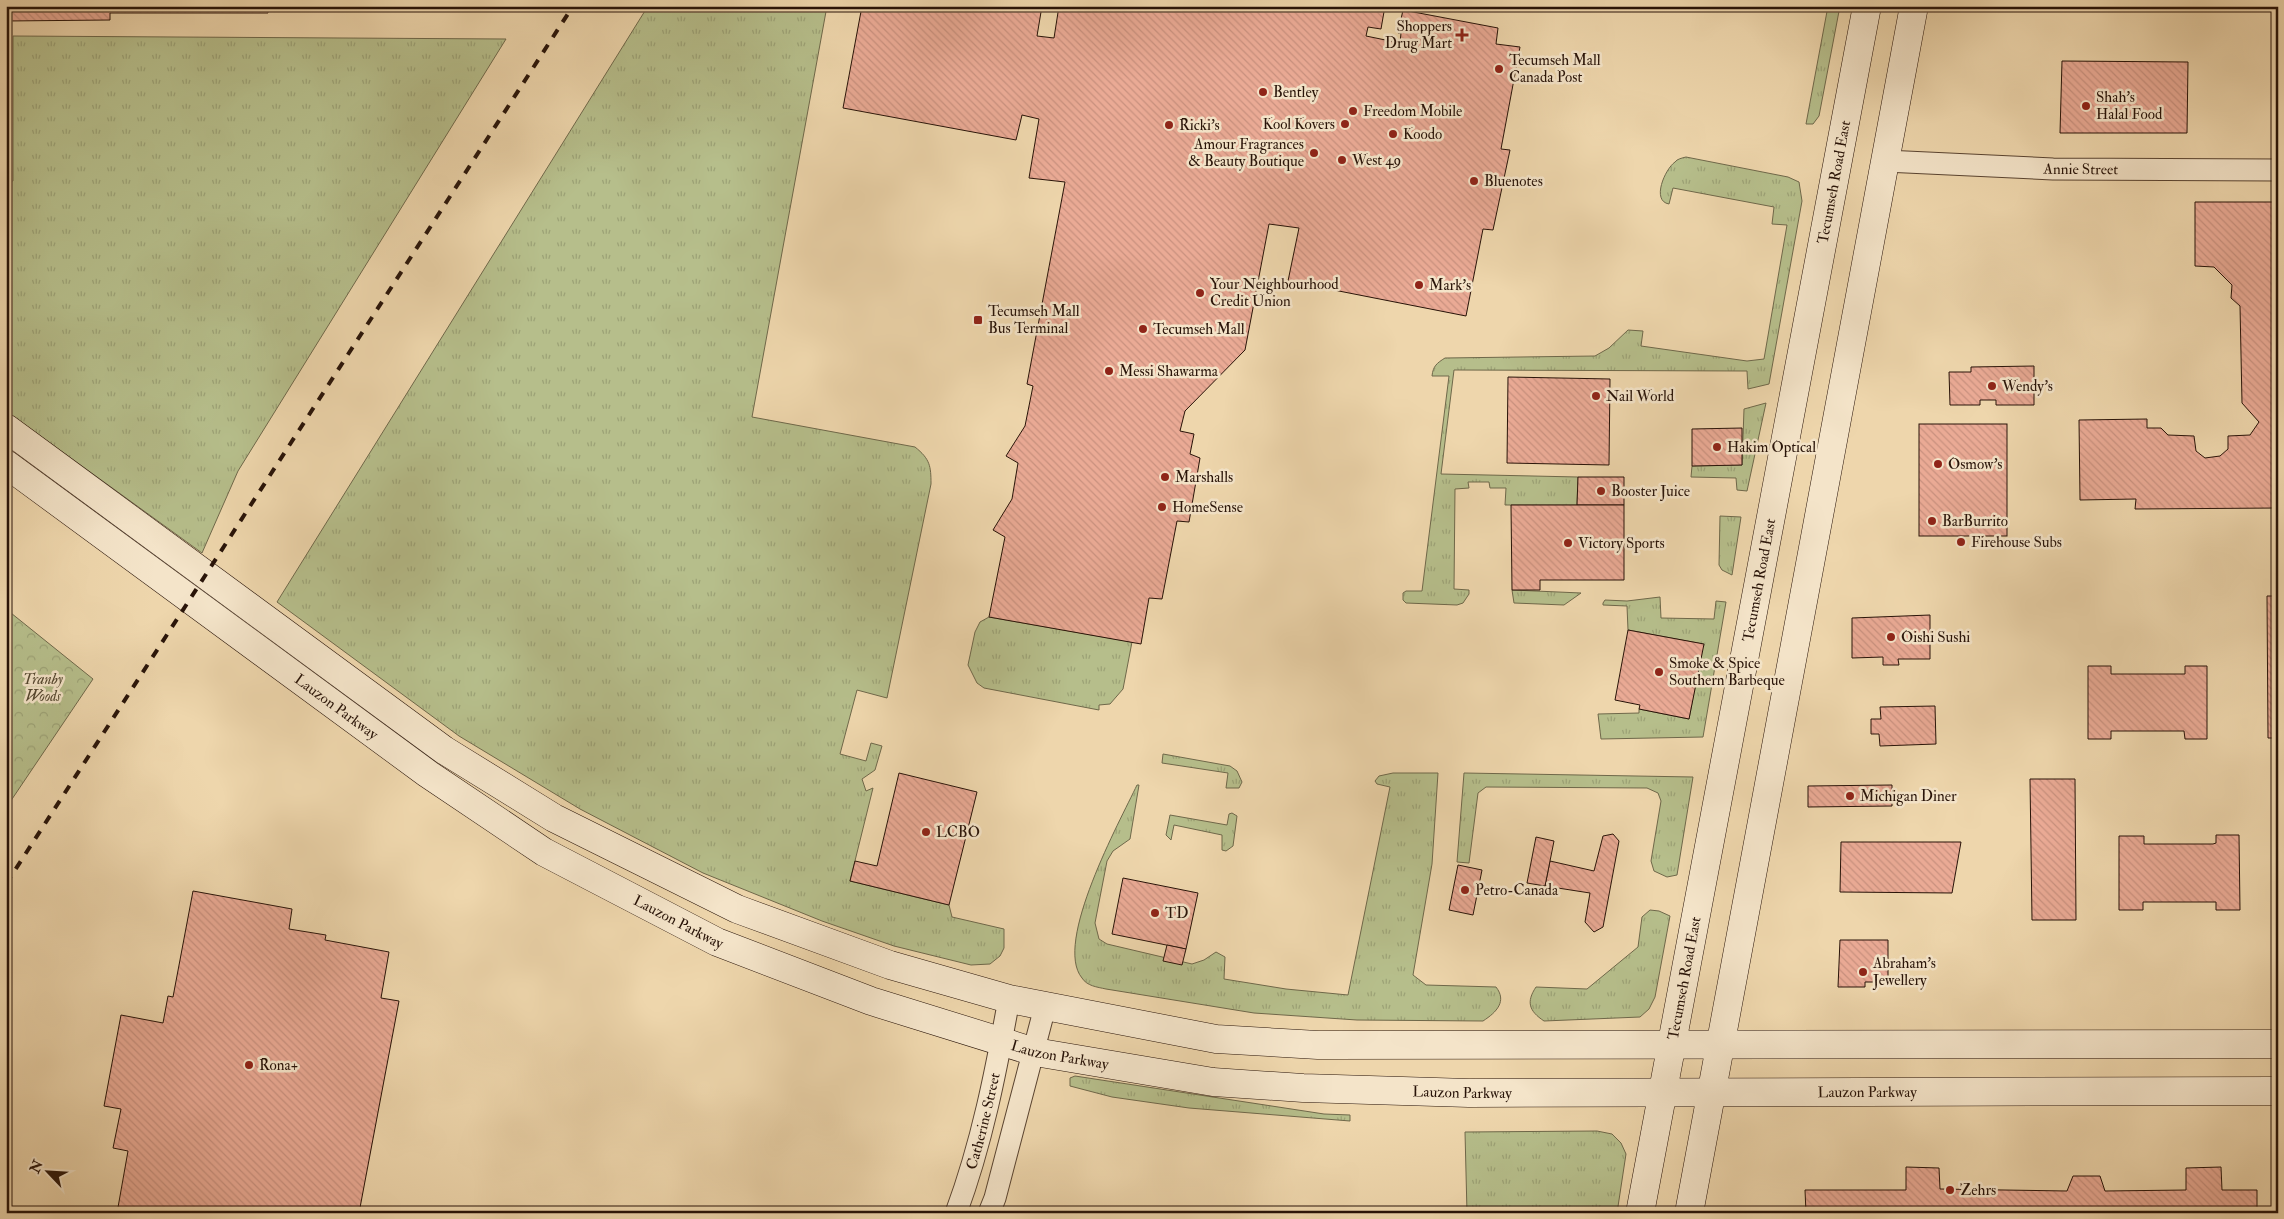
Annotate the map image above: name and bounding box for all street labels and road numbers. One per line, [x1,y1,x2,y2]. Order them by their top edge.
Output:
street label: Tecumseh Road East [1813,119,1855,245]
street label: Annie Street [2042,159,2118,179]
street label: Tecumseh Road East [1738,517,1780,643]
street label: Lauzon Parkway [291,670,382,744]
street label: Lauzon Parkway [630,891,727,953]
street label: Tecumseh Road East [1663,915,1705,1041]
street label: Lauzon Parkway [1009,1036,1110,1074]
street label: Catherine Street [962,1071,1004,1172]
street label: Lauzon Parkway [1412,1082,1512,1103]
street label: Lauzon Parkway [1817,1082,1917,1102]

